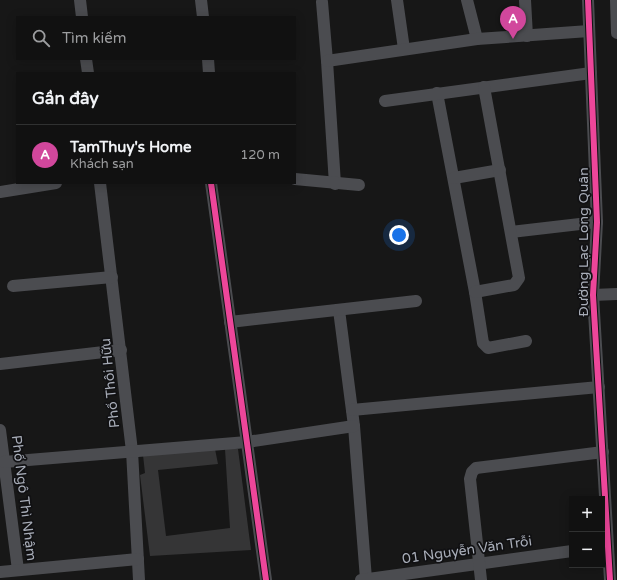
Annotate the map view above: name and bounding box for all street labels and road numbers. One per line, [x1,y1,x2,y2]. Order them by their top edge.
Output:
street label: Đường Lạc Long Quân [575,167,592,317]
street label: Phố Thôi Hữu [97,337,123,429]
street label: Phố Ngô Thì Nhậm [8,434,40,562]
street label: 01 Nguyễn Văn Trỗi [401,532,533,568]

